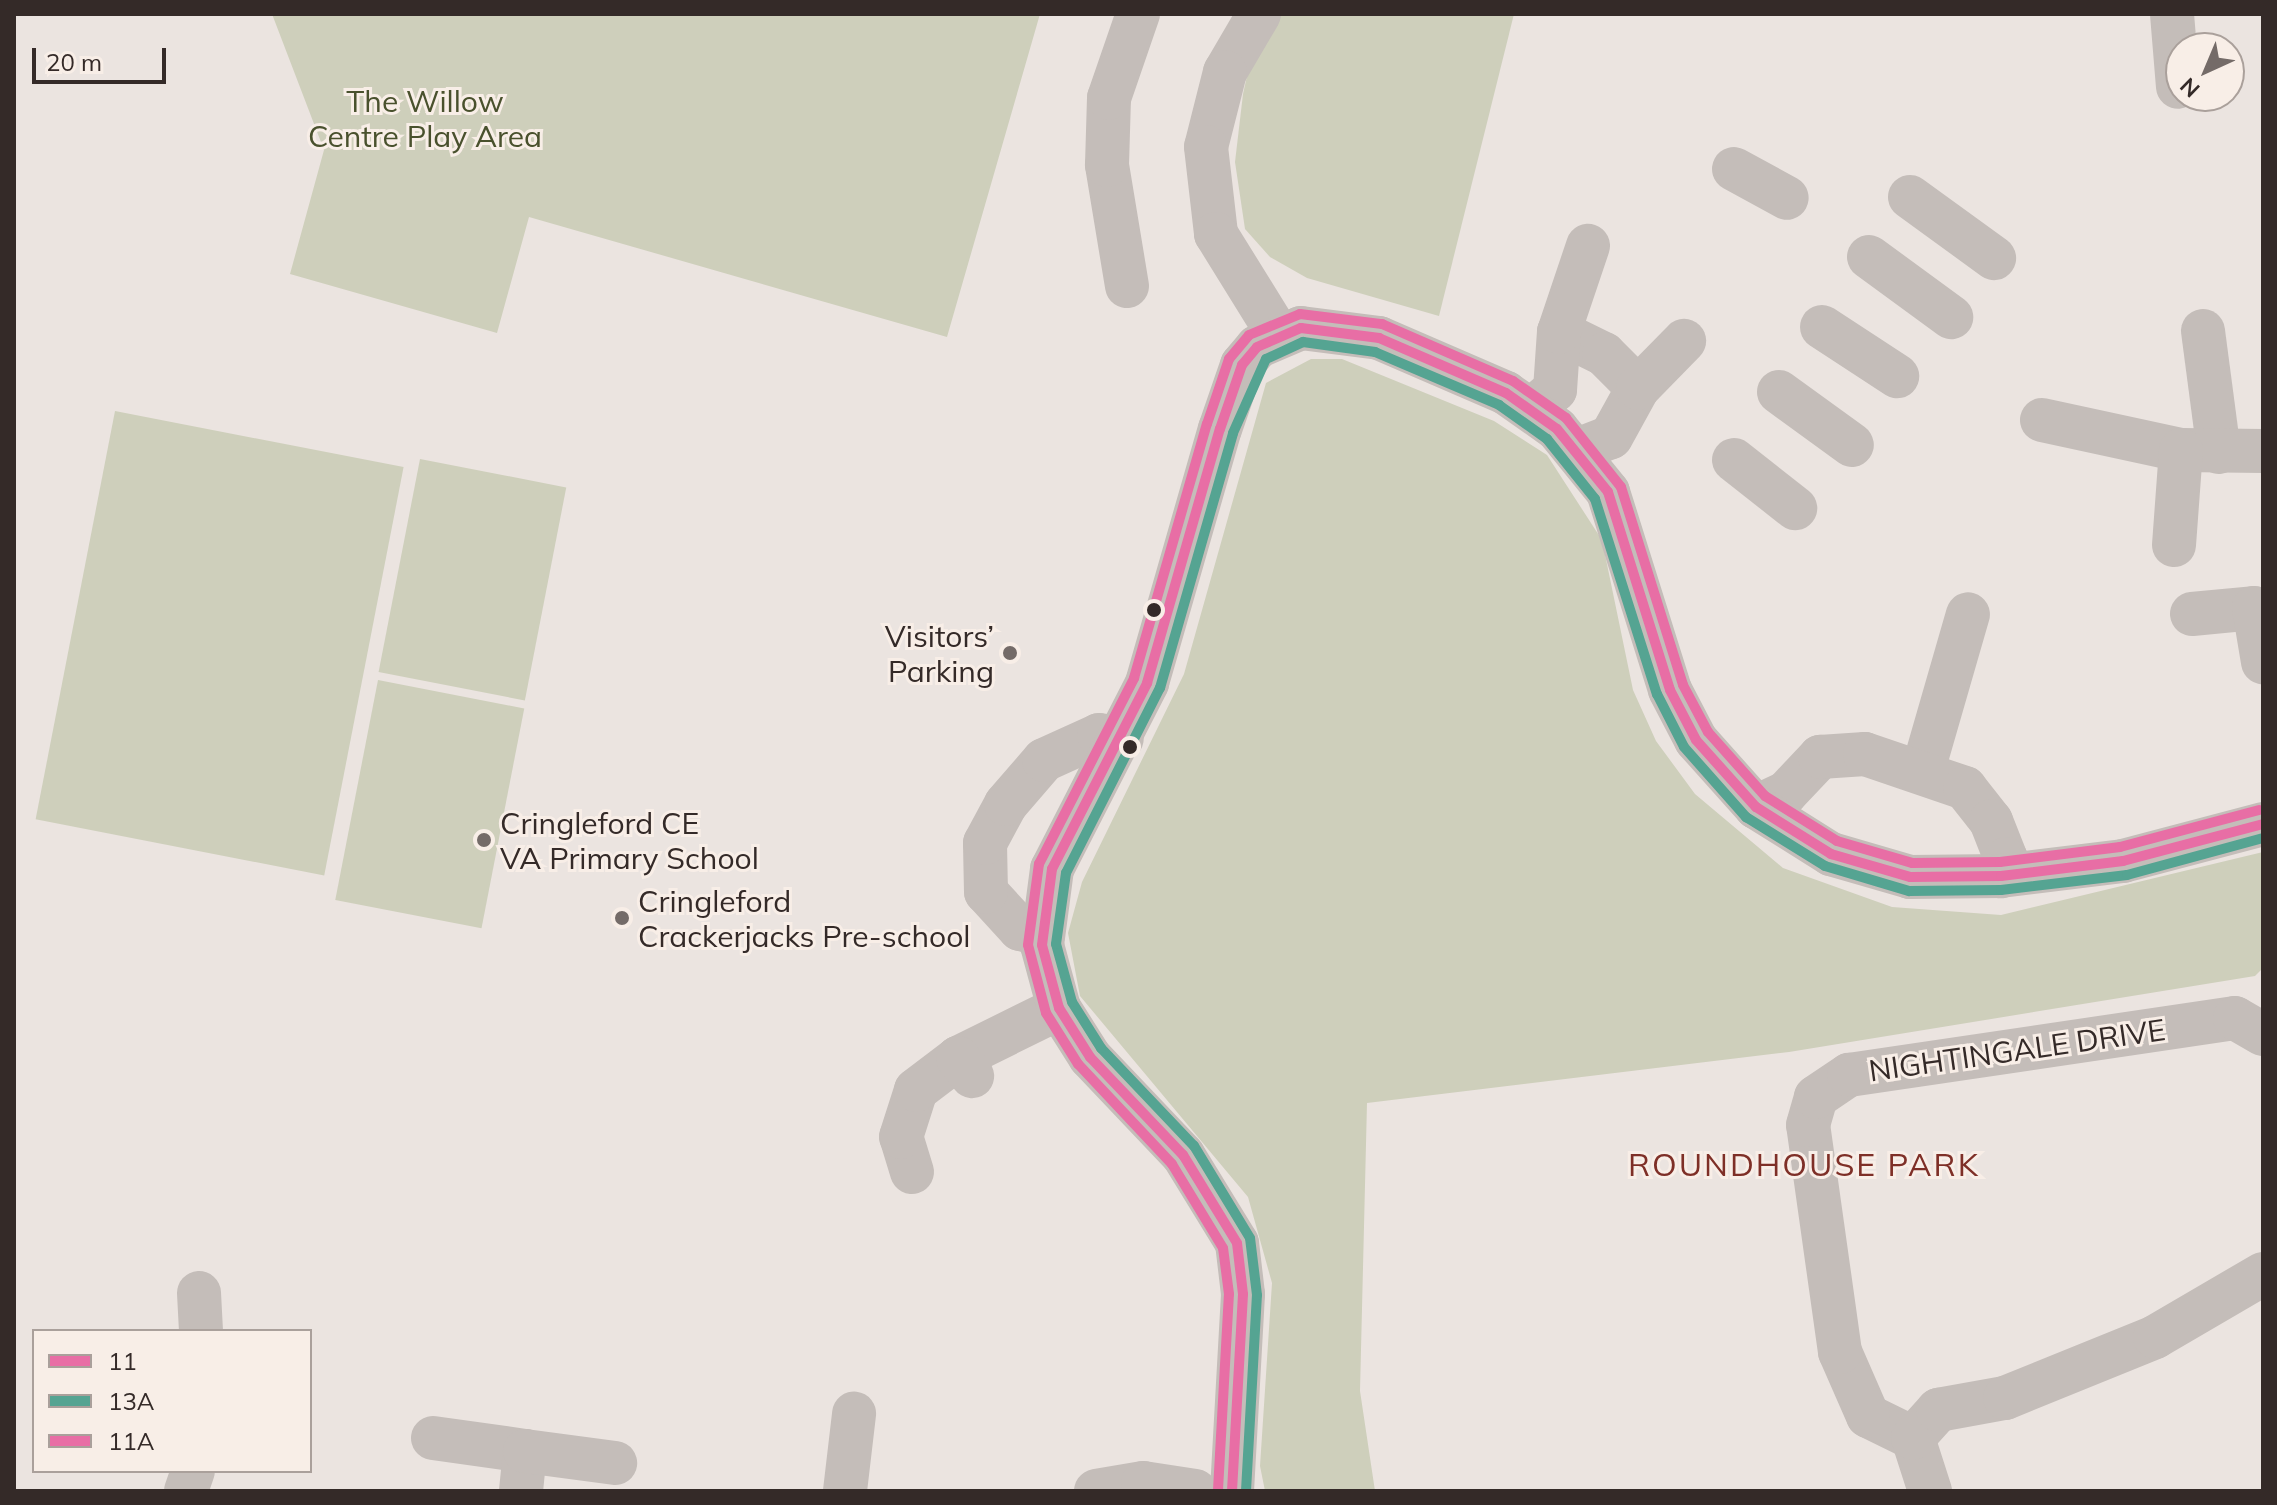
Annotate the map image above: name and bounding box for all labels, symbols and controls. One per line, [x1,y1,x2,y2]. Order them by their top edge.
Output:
scale bar [36,32,170,82]
north arrow [2165,32,2245,112]
text: 20 m [46,47,102,77]
text: N [2174,72,2205,104]
park label: The Willow Centre Play Area [308,83,542,154]
unlabelled marker [1146,602,1162,618]
place label: Visitors’ Parking [885,618,994,688]
marker: Visitors’ Parking [1001,644,1019,662]
unlabelled marker [1122,739,1138,755]
place label: Cringleford CE VA Primary School [500,805,759,876]
marker: Cringleford CE VA Primary School [475,831,493,849]
place label: Cringleford Crackerjacks Pre-school [638,883,970,954]
marker: Cringleford Crackerjacks Pre-school [613,909,631,927]
street label: NIGHTINGALE DRIVE [1867,1011,2167,1089]
district label: ROUNDHOUSE PARK [1628,1145,1980,1183]
legend [32,1329,312,1473]
text: 11 [108,1346,137,1376]
text: 13A [108,1386,154,1416]
text: 11A [108,1426,154,1456]

